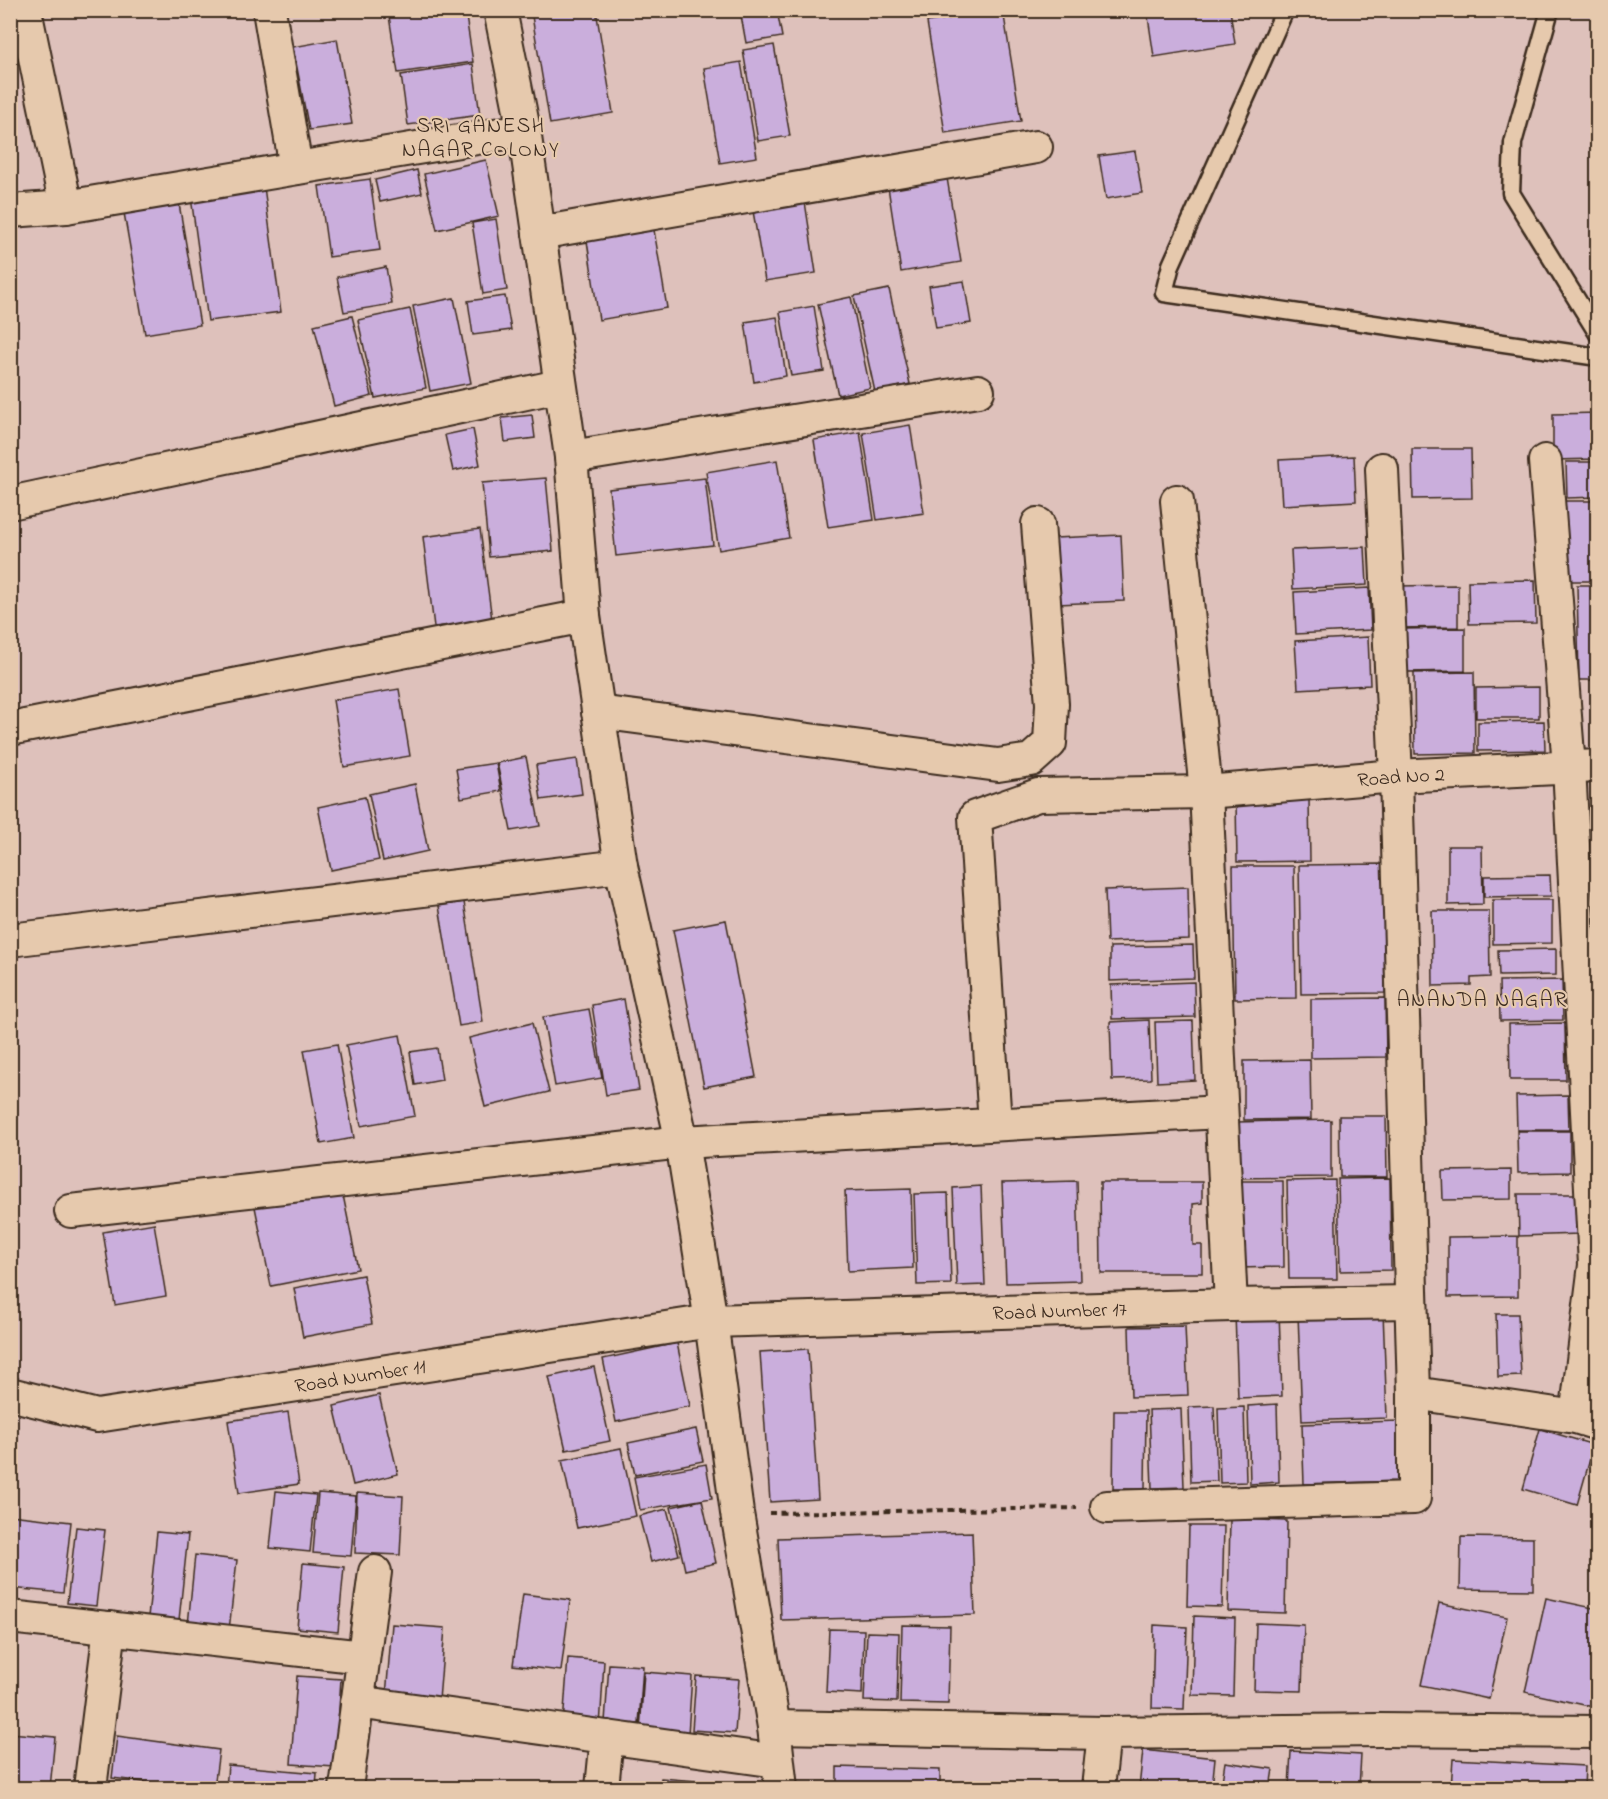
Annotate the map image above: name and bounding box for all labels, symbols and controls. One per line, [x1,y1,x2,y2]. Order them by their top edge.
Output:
district label: SRI GANESH NAGAR COLONY [402,112,560,166]
street label: Road No 2 [1356,762,1445,796]
district label: ANANDA NAGAR [1397,986,1567,1016]
street label: Road Number 17 [992,1296,1127,1329]
street label: Road Number 11 [293,1353,428,1402]

